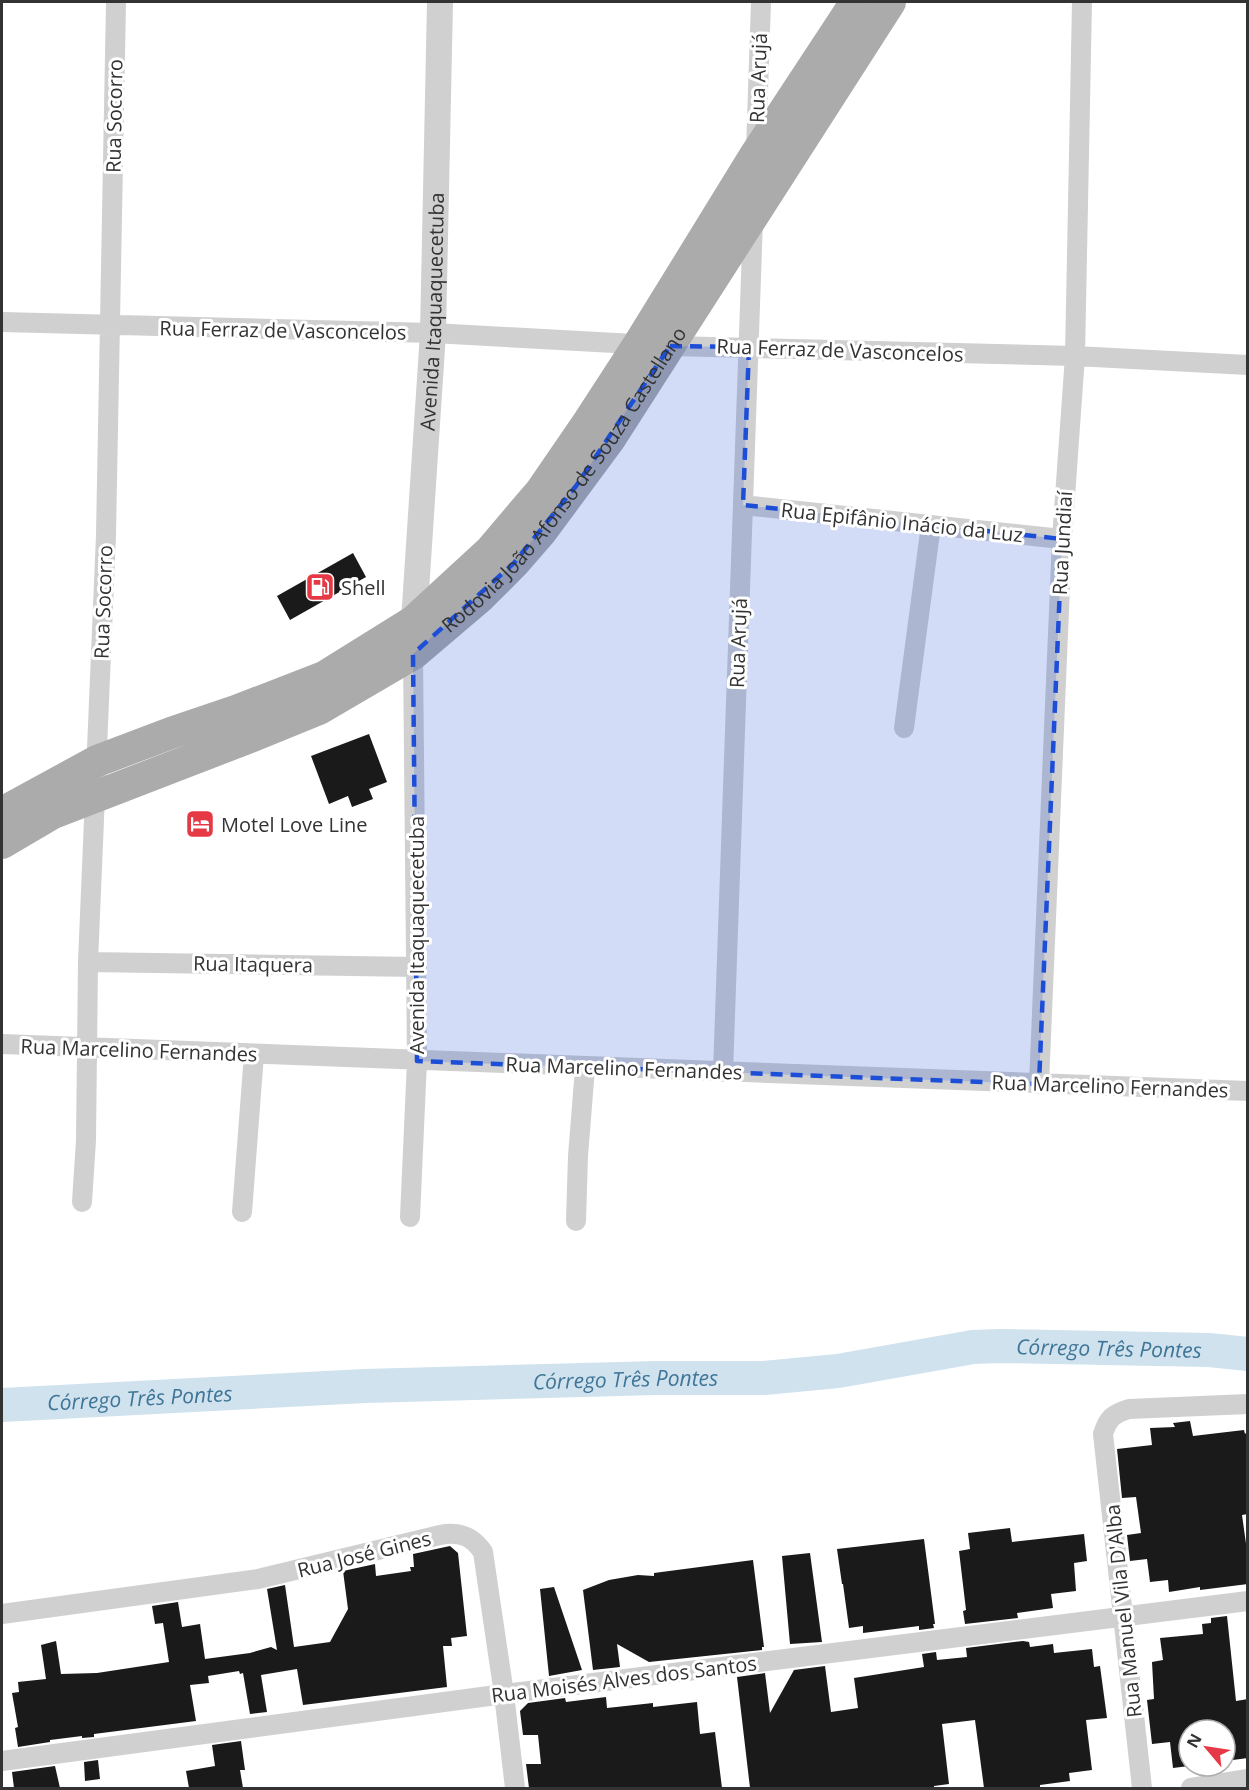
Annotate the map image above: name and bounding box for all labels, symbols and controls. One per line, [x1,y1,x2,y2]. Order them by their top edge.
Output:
street label: Rua Arujá [743,32,773,124]
street label: Rua Socorro [100,59,128,173]
street label: Avenida Itaquaquecetuba [413,192,449,432]
street label: Rua Ferraz de Vasconcelos [159,314,407,346]
street label: Rodovia João Afonso de Souza Castellano [435,321,692,638]
street label: Rua Ferraz de Vasconcelos [716,332,964,368]
street label: Rua Jundiaí [1046,489,1078,596]
street label: Rua Epifânio Inácio da Luz [780,496,1024,548]
street label: Rua Socorro [88,545,118,659]
fuel station icon: Shell [304,571,336,603]
place label: Shell [341,574,386,601]
street label: Rua Arujá [723,597,753,689]
hotel icon: Motel Love Line [184,808,216,840]
place label: Motel Love Line [221,811,368,838]
street label: Avenida Itaquaquecetuba [403,816,430,1054]
street label: Rua Itaquera [193,949,313,979]
street label: Rua Marcelino Fernandes [20,1032,258,1068]
street label: Rua Marcelino Fernandes [505,1050,743,1086]
street label: Rua Marcelino Fernandes [991,1068,1229,1104]
water label: Córrego Três Pontes [1016,1332,1202,1364]
water label: Córrego Três Pontes [532,1364,718,1395]
water label: Córrego Três Pontes [46,1379,233,1417]
street label: Rua Manuel Vila D'Alba [1098,1503,1148,1719]
street label: Rua José Gines [294,1524,434,1584]
street label: Rua Moisés Alves dos Santos [490,1649,758,1709]
north arrow [1177,1718,1237,1778]
text: N [1181,1730,1207,1752]

